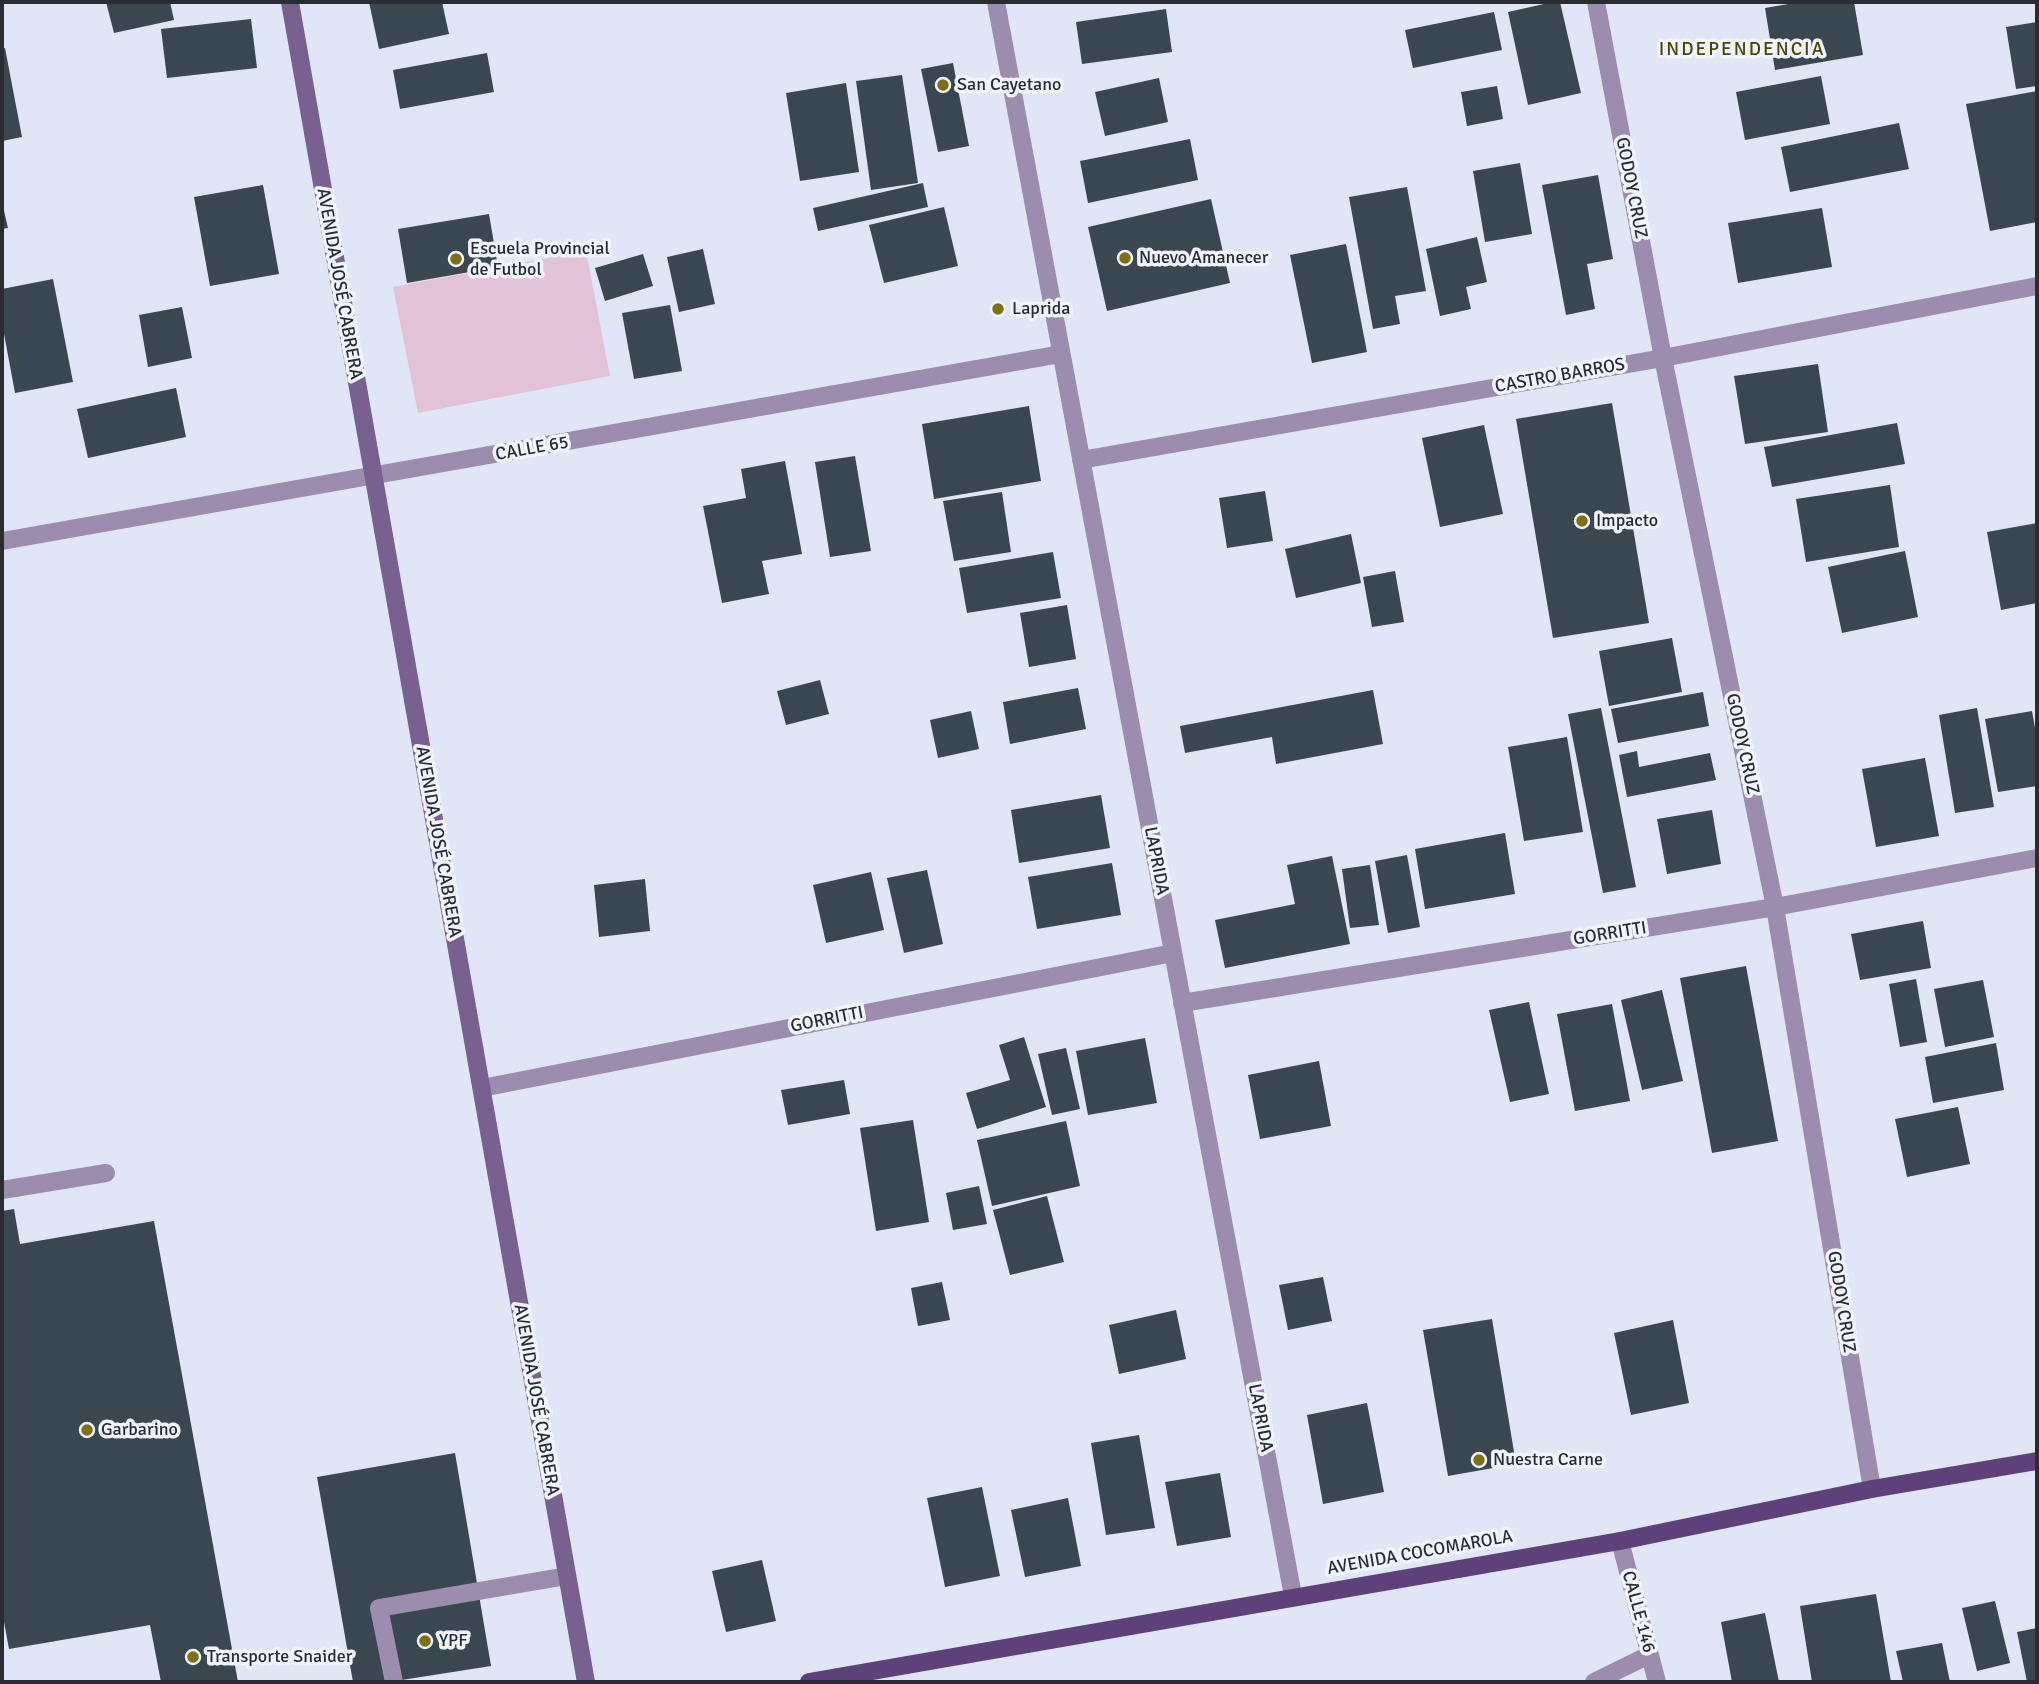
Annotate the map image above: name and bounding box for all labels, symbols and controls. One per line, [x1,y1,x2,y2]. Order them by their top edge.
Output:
district label: INDEPENDENCIA [1660,39,1824,61]
place label: San Cayetano [957,74,1061,96]
marker: San Cayetano [935,77,951,93]
street label: GODOY CRUZ [1611,135,1651,241]
street label: AVENIDA JOSÉ CABRERA [312,187,366,381]
place label: Escuela Provincial de Futbol [470,238,610,280]
place label: Nuevo Amanecer [1139,247,1268,269]
marker: Nuevo Amanecer [1117,250,1133,266]
marker: Escuela Provincial de Futbol [448,251,464,267]
place label: Laprida [1012,298,1070,320]
marker: Laprida [990,301,1006,317]
street label: CASTRO BARROS [1493,354,1627,398]
street label: CALLE 65 [494,432,570,466]
place label: Impacto [1596,510,1658,532]
marker: Impacto [1574,513,1590,529]
street label: GODOY CRUZ [1721,691,1763,797]
street label: AVENIDA JOSÉ CABRERA [411,745,465,939]
street label: LAPRIDA [1139,825,1173,897]
street label: GORRITTI [1572,918,1648,950]
street label: GORRITTI [789,1002,865,1038]
street label: GODOY CRUZ [1822,1250,1860,1354]
street label: AVENIDA JOSÉ CABRERA [509,1303,563,1497]
street label: LAPRIDA [1243,1382,1277,1454]
place label: Garbarino [101,1419,178,1441]
marker: Garbarino [79,1422,95,1438]
place label: Nuestra Carne [1493,1449,1603,1471]
marker: Nuestra Carne [1471,1452,1487,1468]
street label: AVENIDA COCOMAROLA [1326,1526,1514,1580]
street label: CALLE 146 [1617,1569,1659,1655]
place label: YPF [439,1630,468,1652]
marker: YPF [417,1633,433,1649]
place label: Transporte Snaider [207,1646,352,1668]
marker: Transporte Snaider [185,1649,201,1665]

